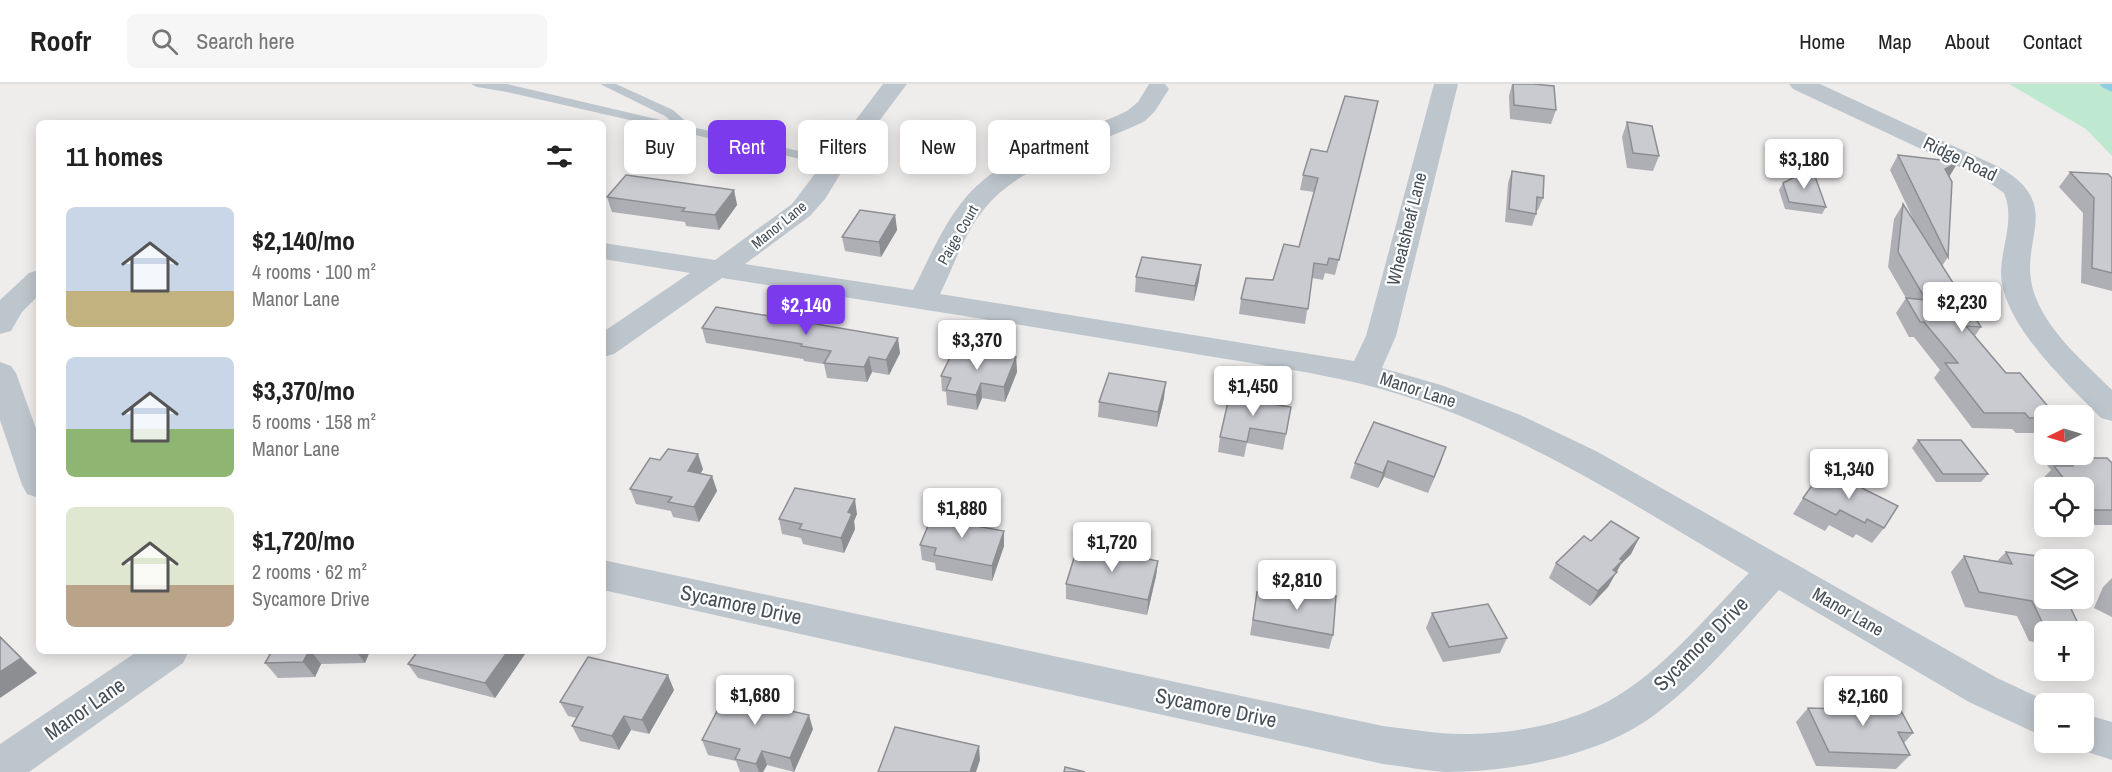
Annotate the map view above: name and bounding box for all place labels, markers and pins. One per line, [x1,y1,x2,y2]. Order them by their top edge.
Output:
pin: $3,180 [1755,139,1853,190]
pin: $2,230 [1913,282,2011,333]
pin: $2,140 [757,285,855,336]
pin: $3,370 [928,320,1026,371]
pin: $1,450 [1204,366,1302,417]
pin: $1,340 [1800,449,1898,500]
pin: $1,880 [913,488,1011,539]
pin: $1,720 [1063,522,1161,573]
pin: $2,810 [1248,560,1346,611]
pin: $1,680 [706,675,804,726]
pin: $2,160 [1814,676,1912,727]

